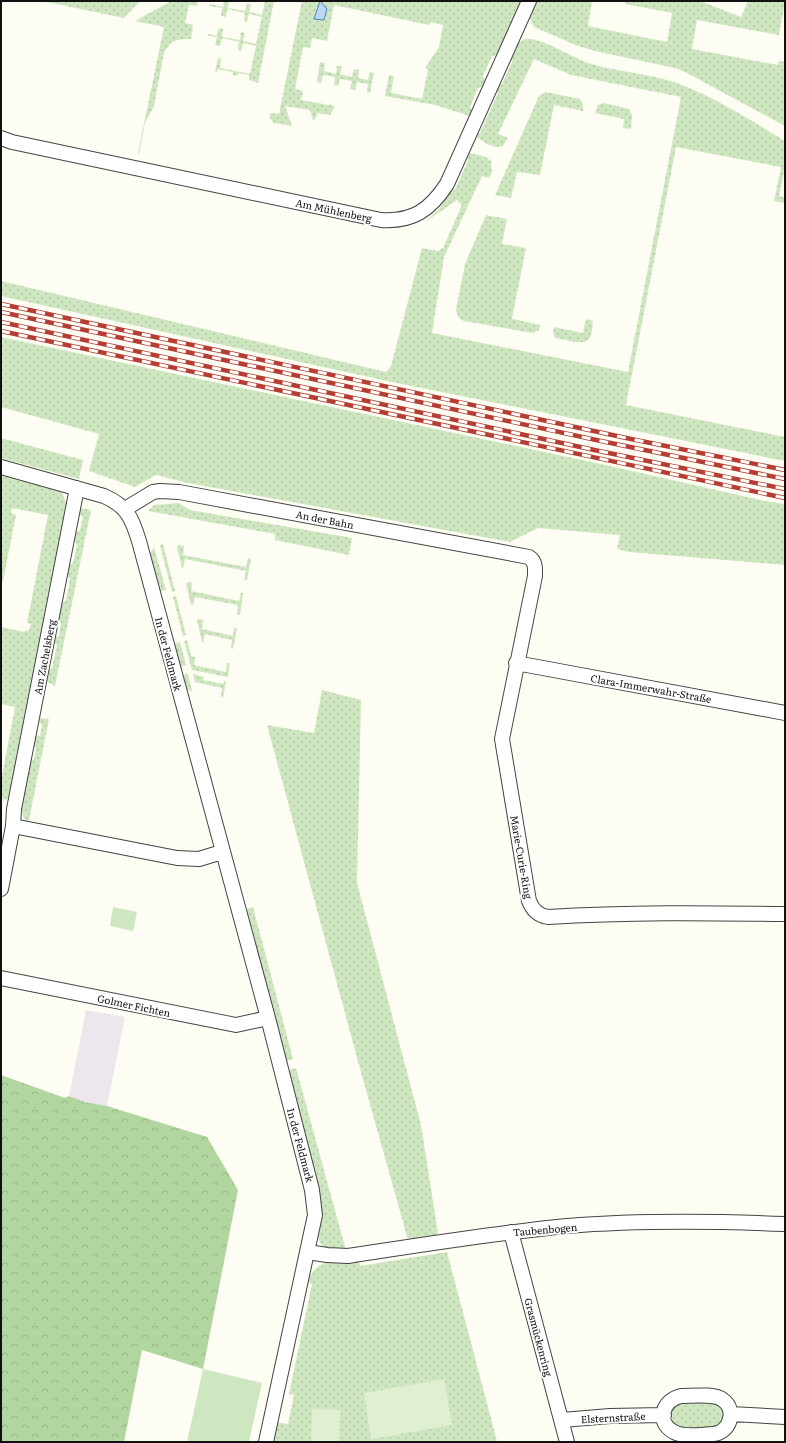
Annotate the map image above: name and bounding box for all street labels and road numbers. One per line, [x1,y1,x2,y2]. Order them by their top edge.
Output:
street label: Am Mühlenberg [294,195,374,225]
street label: An der Bahn [295,506,356,532]
street label: In der Feldmark [152,615,186,694]
street label: Am Zachelsberg [29,618,59,696]
street label: Clara-Immerwahr-Straße [589,670,713,706]
street label: Marie-Curie-Ring [507,814,537,900]
street label: Golmer Fichten [96,990,172,1020]
street label: In der Feldmark [284,1106,318,1185]
street label: Taubenbogen [512,1219,578,1239]
street label: Grasmückenring [521,1296,557,1378]
street label: Elsternstraße [580,1408,646,1426]

